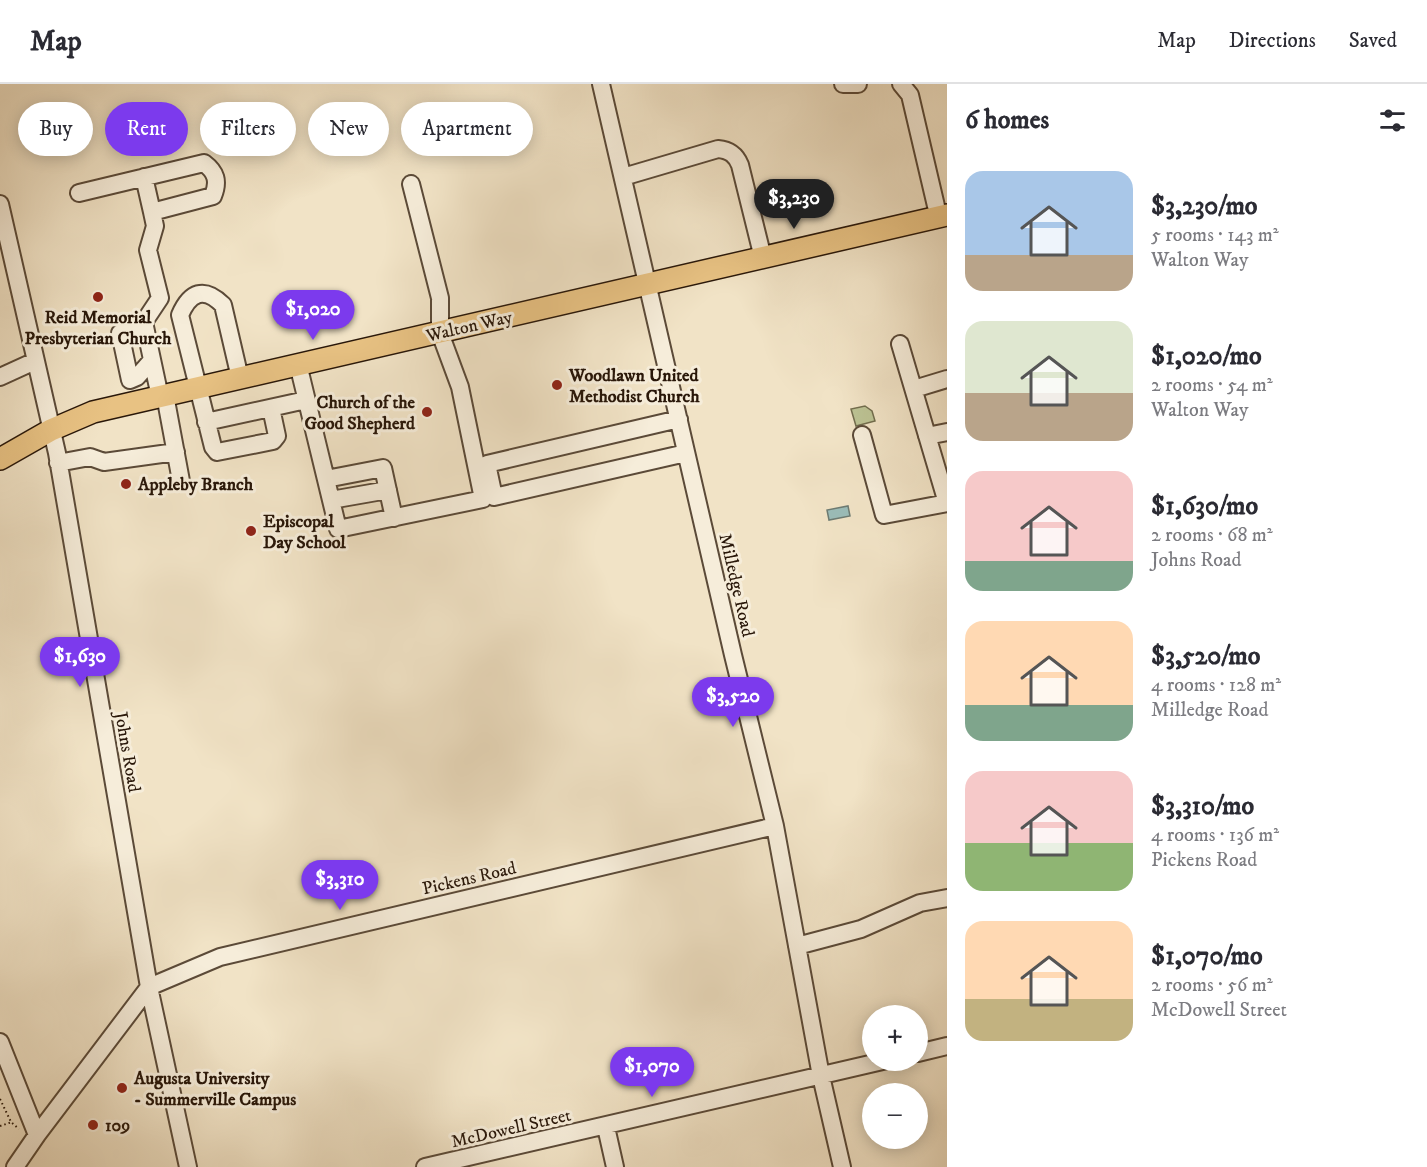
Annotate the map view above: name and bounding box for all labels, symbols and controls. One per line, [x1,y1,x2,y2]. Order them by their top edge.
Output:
text: Map [30,24,82,59]
text: Map [1157,28,1196,54]
text: Directions [1229,28,1316,54]
text: Saved [1349,28,1397,54]
chip: Buy [18,102,93,156]
chip: Rent [105,102,188,156]
chip: Filters [200,102,296,156]
chip: New [308,102,389,156]
chip: Apartment [401,102,533,156]
text: 6 homes [965,104,1049,137]
icon: filters [1376,104,1409,137]
pin: $3,230 [745,179,843,230]
text: $3,230 [768,186,820,211]
text: $3,230/mo [1151,190,1258,223]
icon: home [1013,195,1085,267]
text: 5 rooms · 143 m² [1151,223,1279,248]
text: Walton Way [1151,248,1248,273]
marker: Reid Memorial Presbyterian Church [91,290,105,304]
pin: $1,020 [264,290,362,341]
text: $1,020 [286,297,341,322]
street label: Walton Way [423,306,515,348]
place label: Reid Memorial Presbyterian Church [25,307,172,350]
text: $1,020/mo [1151,340,1262,373]
icon: home [1013,345,1085,417]
place label: Woodlawn United Methodist Church [568,365,700,408]
text: 2 rooms · 54 m² [1151,373,1273,398]
marker: Woodlawn United Methodist Church [550,378,564,392]
place label: Church of the Good Shepherd [304,392,416,435]
text: Walton Way [1151,398,1248,423]
marker: Church of the Good Shepherd [420,405,434,419]
place label: Appleby Branch [137,474,254,496]
marker: Appleby Branch [119,477,133,491]
text: $1,630/mo [1151,490,1258,523]
icon: home [1013,495,1085,567]
place label: Episcopal Day School [263,511,346,554]
text: 2 rooms · 68 m² [1151,523,1273,548]
marker: Episcopal Day School [244,524,258,538]
street label: Milledge Road [713,531,759,639]
text: Johns Road [1151,548,1242,573]
pin: $1,630 [31,637,129,688]
text: $3,520/mo [1151,640,1260,673]
text: $1,630 [54,644,106,669]
icon: home [1013,645,1085,717]
text: 4 rooms · 128 m² [1151,673,1281,698]
pin: $3,520 [684,677,782,728]
text: $3,520 [706,684,760,709]
text: Milledge Road [1151,698,1268,723]
street label: Johns Road [109,708,145,794]
text: $3,310/mo [1151,790,1254,823]
icon: home [1013,795,1085,867]
text: 4 rooms · 136 m² [1151,823,1279,848]
text: Pickens Road [1151,848,1257,873]
street label: Pickens Road [420,857,518,900]
pin: $3,310 [291,860,389,911]
text: $3,310 [315,867,365,892]
text: $1,070/mo [1151,940,1263,973]
icon: home [1013,945,1085,1017]
text: 2 rooms · 56 m² [1151,973,1273,998]
text: McDowell Street [1151,998,1287,1023]
map controls [862,1005,928,1149]
button: + [862,1005,928,1071]
pin: $1,070 [603,1047,701,1098]
text: $1,070 [624,1054,680,1079]
place label: Augusta University - Summerville Campus [133,1068,296,1111]
marker: Augusta University - Summerville Campus [115,1081,129,1095]
button: − [862,1083,928,1149]
street label: McDowell Street [449,1104,573,1153]
place label: 109 [105,1115,130,1137]
marker: 109 [86,1118,100,1132]

